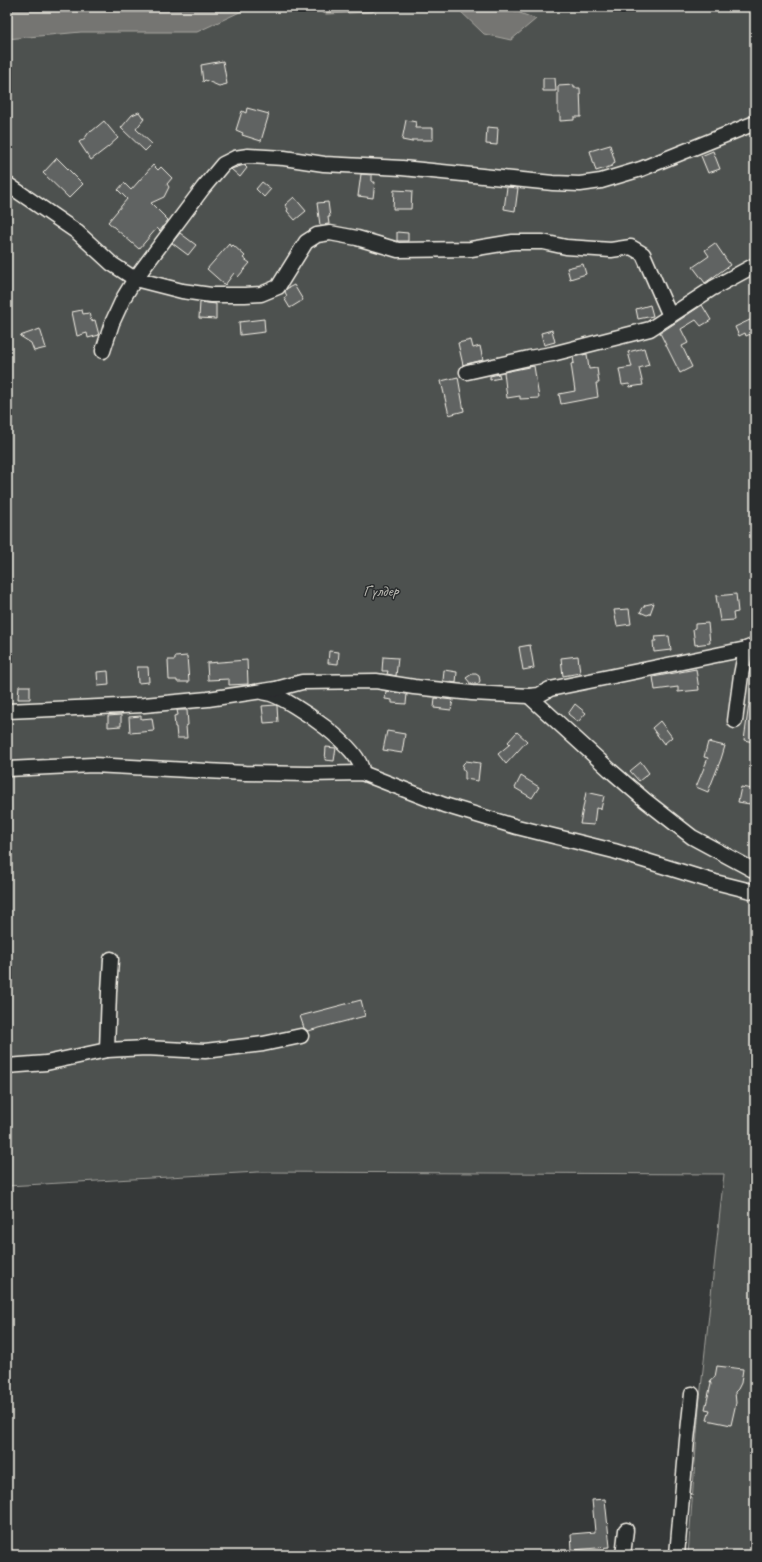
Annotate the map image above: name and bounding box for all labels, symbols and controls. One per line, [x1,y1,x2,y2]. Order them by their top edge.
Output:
park label: Гүлдер [363,581,400,601]

